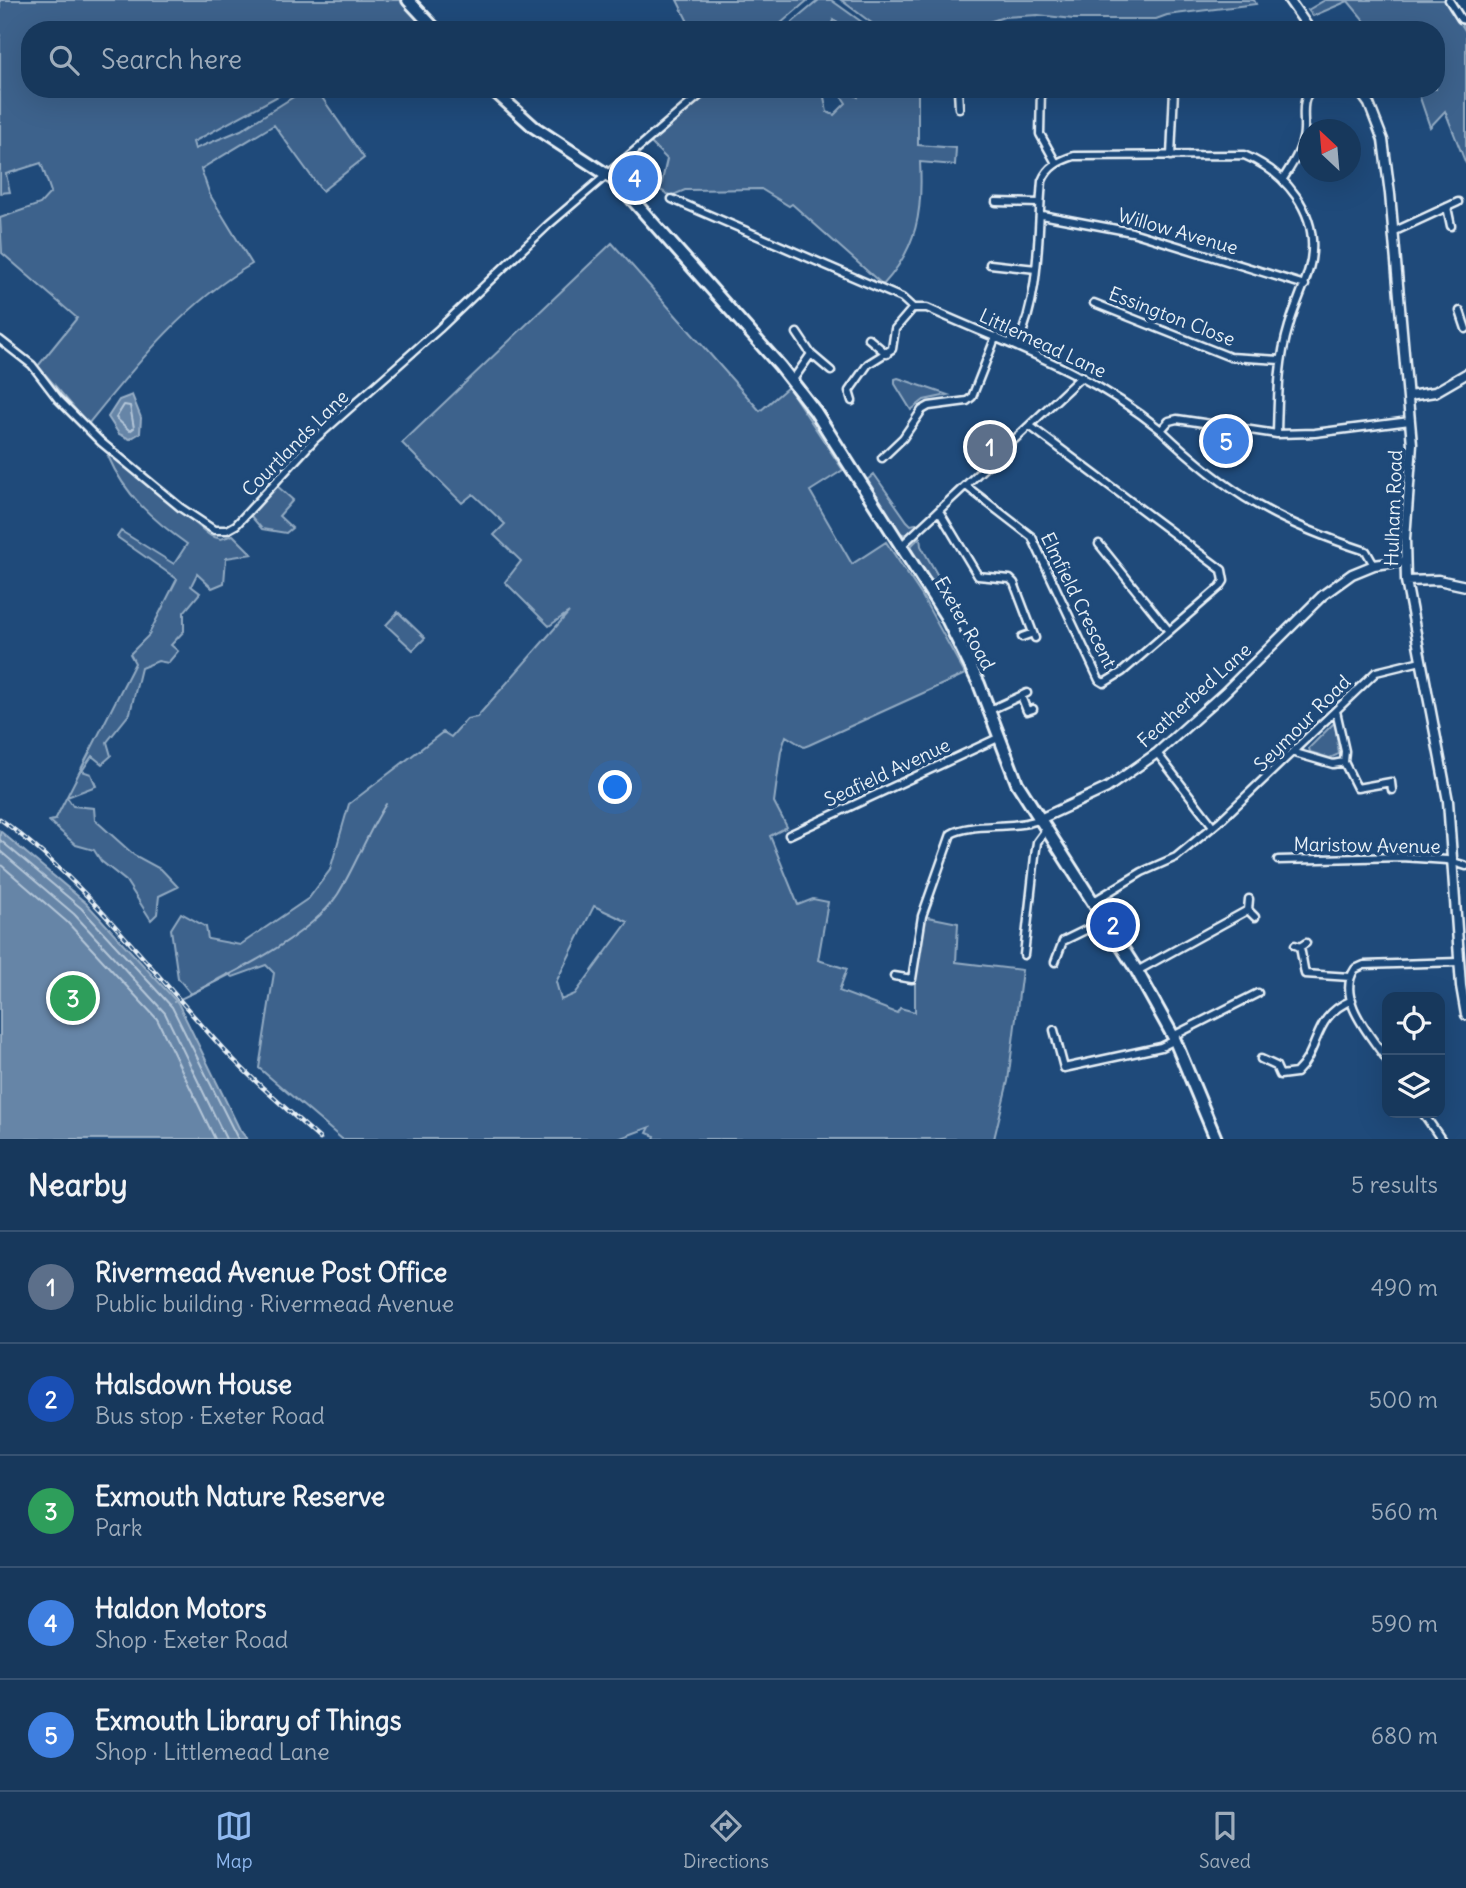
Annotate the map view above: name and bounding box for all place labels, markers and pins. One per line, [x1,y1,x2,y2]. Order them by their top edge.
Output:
pin: 4 [612,152,658,204]
pin: 5 [1203,415,1249,467]
pin: 1 [967,421,1013,473]
pin: 2 [1090,899,1136,951]
pin: 3 [50,972,96,1024]

